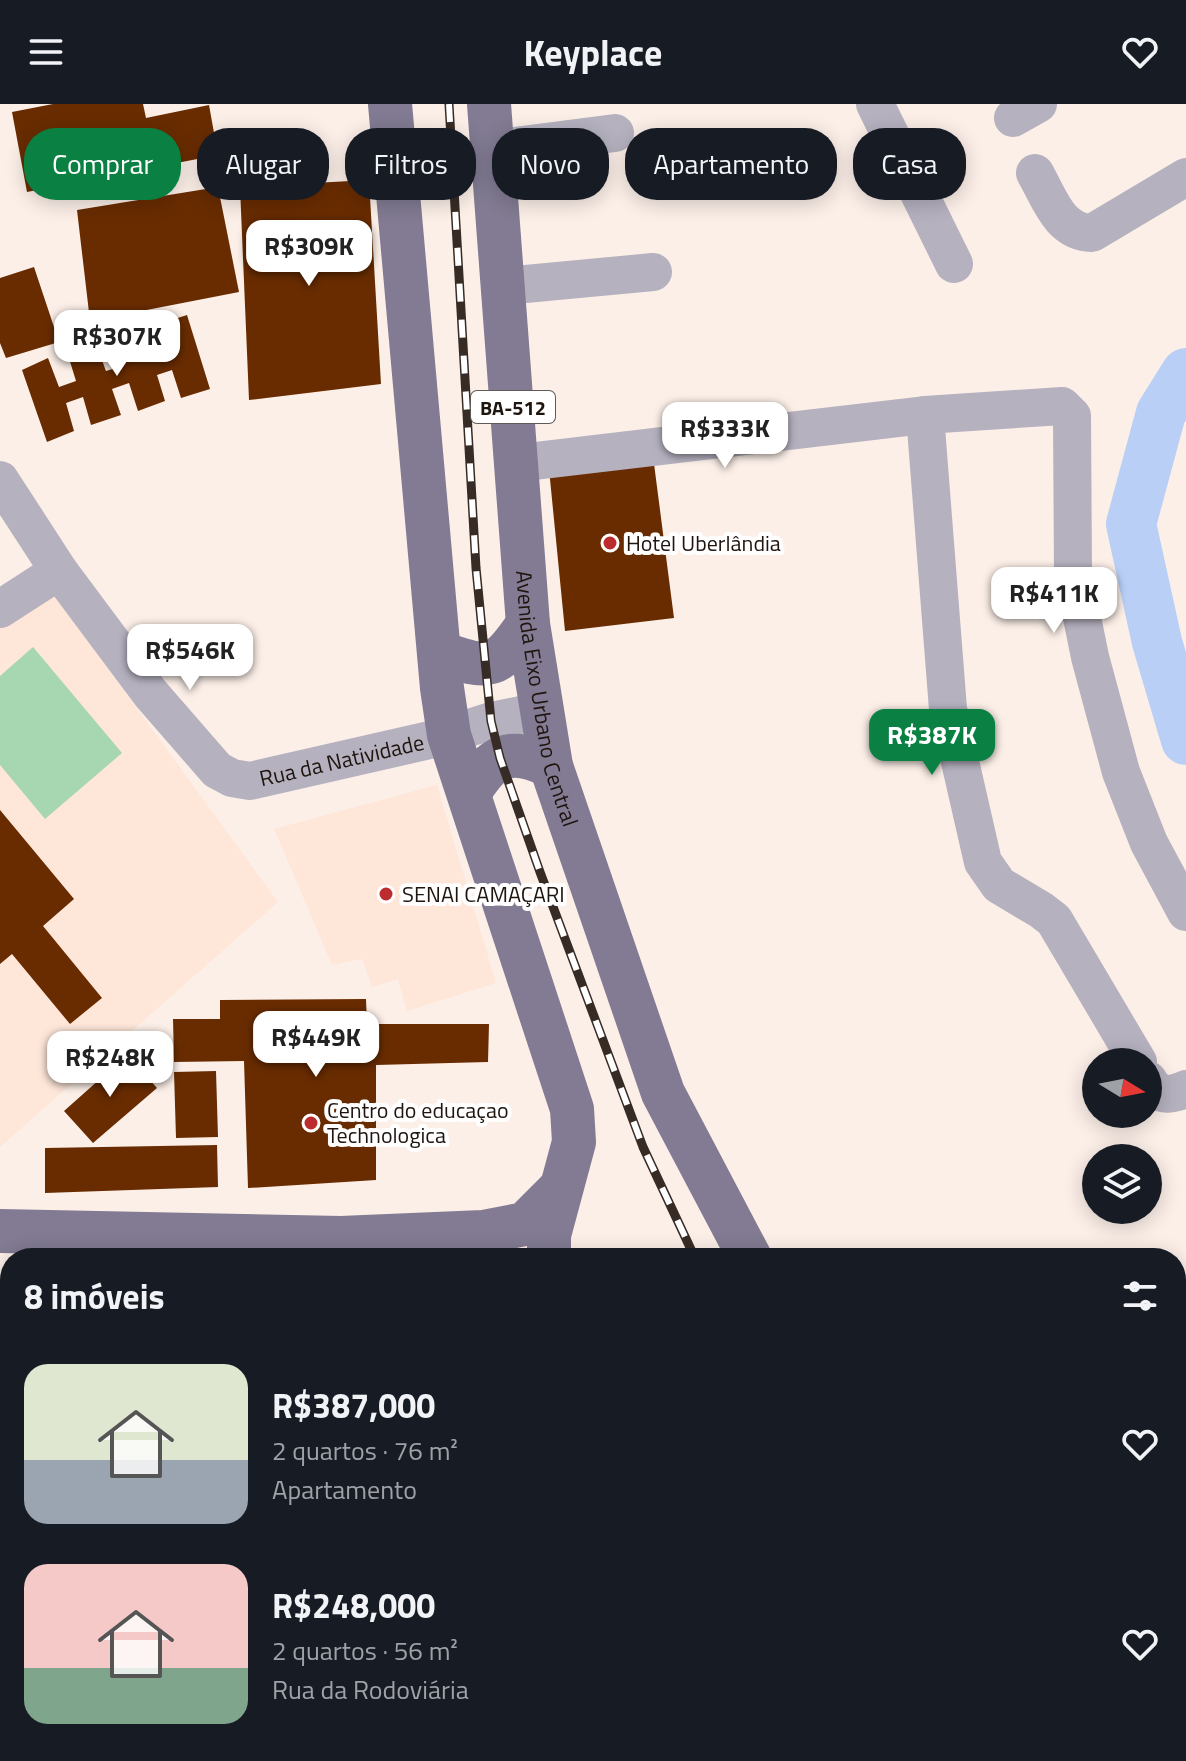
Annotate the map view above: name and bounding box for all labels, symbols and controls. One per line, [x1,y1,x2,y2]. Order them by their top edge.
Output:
text: Keyplace [524,25,662,80]
icon: menu [24,30,68,74]
icon: heart [1118,30,1162,74]
chip: Comprar [24,128,181,200]
chip: Alugar [197,128,329,200]
chip: Filtros [345,128,476,200]
chip: Novo [492,128,609,200]
chip: Apartamento [625,128,837,200]
chip: Casa [853,128,966,200]
pin: R$309K [244,220,374,288]
text: R$309K [264,226,354,265]
pin: R$307K [52,310,182,378]
text: R$307K [72,316,162,355]
road number: BA-512 [471,391,555,423]
pin: R$333K [660,402,790,470]
text: R$333K [680,408,770,447]
place label: Hotel Uberlândia [626,526,781,560]
marker: Hotel Uberlândia [601,534,619,552]
pin: R$411K [989,567,1119,635]
street label: Avenida Eixo Urbano Central [507,569,587,831]
text: R$411K [1009,573,1099,612]
pin: R$546K [125,624,255,692]
text: R$546K [145,630,235,669]
pin: R$387K [867,709,997,777]
text: R$387K [887,715,977,754]
street label: Rua da Natividade [256,725,427,795]
place label: SENAI CAMAÇARI [402,877,565,911]
marker: SENAI CAMAÇARI [377,885,395,903]
pin: R$449K [251,1011,381,1079]
text: R$449K [271,1017,361,1056]
pin: R$248K [45,1031,175,1099]
text: R$248K [65,1037,155,1076]
north arrow [1082,1048,1162,1128]
map controls [1082,1048,1162,1224]
place label: Centro do educaçao Technologica [327,1093,509,1152]
marker: Centro do educaçao Technologica [302,1114,320,1132]
button: layers [1082,1144,1162,1224]
text: 8 imóveis [24,1270,165,1322]
icon: filters [1118,1274,1162,1318]
text: R$387,000 [272,1379,435,1431]
icon: home [88,1396,184,1492]
icon: heart [1118,1422,1162,1466]
text: 2 quartos · 76 m² [272,1431,458,1470]
text: Apartamento [272,1470,417,1509]
text: R$248,000 [272,1579,435,1631]
icon: home [88,1596,184,1692]
icon: heart [1118,1622,1162,1666]
text: 2 quartos · 56 m² [272,1631,458,1670]
text: Rua da Rodoviária [272,1670,469,1709]

